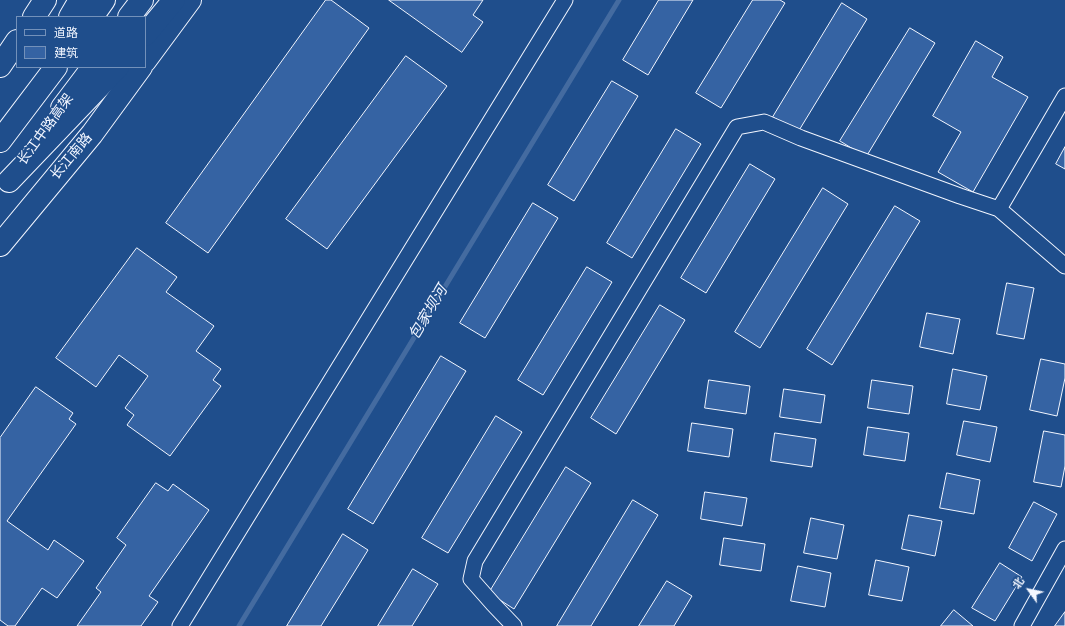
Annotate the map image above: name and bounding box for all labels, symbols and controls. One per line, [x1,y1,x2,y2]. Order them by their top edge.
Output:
legend [16,16,146,68]
text: 道路 [54,25,78,41]
text: 建筑 [54,45,78,61]
street label: 长江中路高架 [15,91,77,169]
street label: 长江南路 [48,130,96,184]
water label: 包家坝河 [406,283,452,343]
north arrow [1009,570,1049,610]
text: 北 [1009,574,1028,592]

